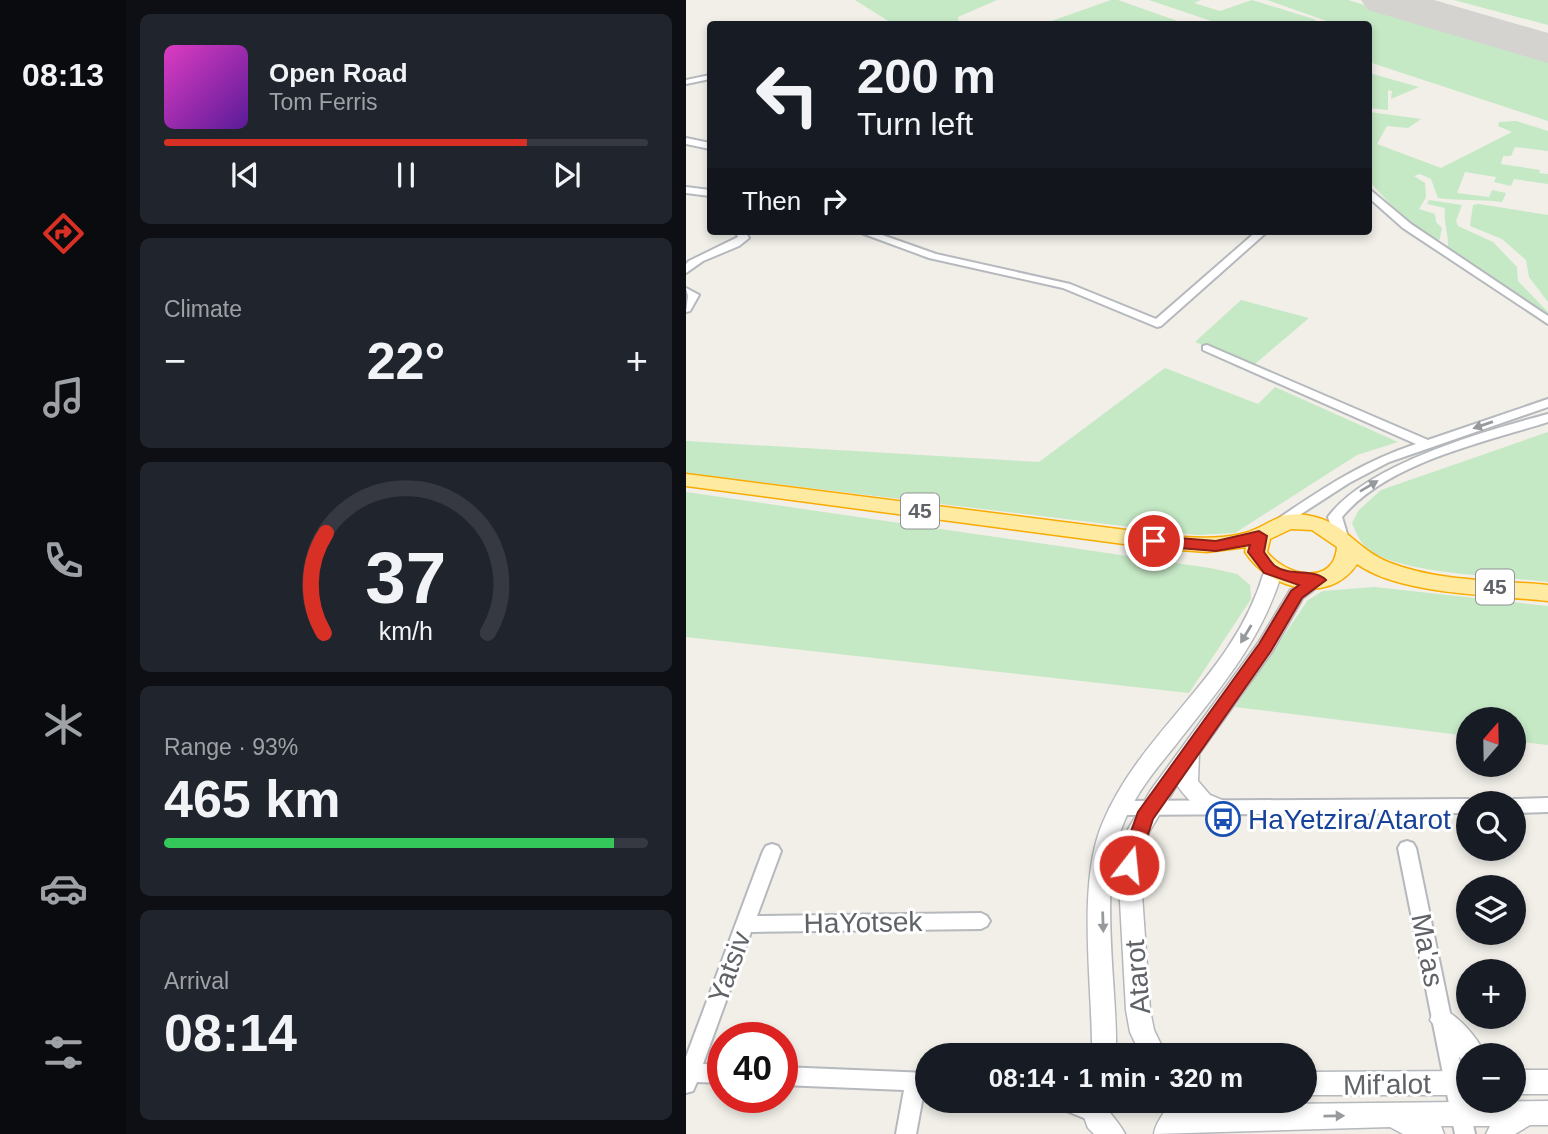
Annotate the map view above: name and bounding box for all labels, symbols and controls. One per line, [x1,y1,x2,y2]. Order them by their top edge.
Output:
icon: left [742,49,833,140]
text: 200 m [857,49,996,103]
text: 08:13 [22,57,104,93]
text: Open Road [269,58,408,88]
text: Tom Ferris [269,89,378,115]
text: Turn left [857,106,973,142]
icon: previous [226,156,264,194]
icon: pause [387,156,425,194]
icon: next [548,156,586,194]
icon: right [815,182,853,220]
text: Then [742,186,801,216]
icon: directions [39,209,88,258]
text: Climate [164,296,242,322]
text: 22° [367,332,445,390]
text: − [164,340,186,382]
text: + [626,340,648,382]
icon: music [39,373,88,422]
one-way arrow [1473,420,1494,431]
one-way arrow [1360,479,1379,492]
road number: 45 [901,494,939,528]
pin [1124,511,1184,571]
icon: arrive [1135,522,1173,560]
icon: phone [39,536,88,585]
text: 37 [366,537,446,618]
road number: 45 [1476,570,1514,604]
text: km/h [379,617,433,645]
one-way arrow [1240,624,1252,643]
icon: climate [39,700,88,749]
north arrow [1456,707,1526,777]
map controls [1456,707,1526,1113]
text: Range · 93% [164,734,298,760]
text: 465 km [164,770,340,828]
button: search [1456,791,1526,861]
bus stop icon: HaYetzira/Atarot [1204,800,1242,838]
place label: HaYetzira/Atarot [1248,804,1451,835]
position arrow [1092,828,1166,902]
icon: car [39,864,88,913]
button: layers [1456,875,1526,945]
street label: HaYotsek [803,906,924,939]
one-way arrow [1097,911,1108,933]
street label: Ma'as [1405,911,1450,989]
street label: Yatsiv [702,927,757,1007]
street label: Atarot [1119,938,1156,1016]
button: + [1456,959,1526,1029]
text: Arrival [164,968,229,994]
text: 08:14 [164,1004,297,1062]
speed limit sign: 40 [707,1022,798,1113]
icon: filters [39,1028,88,1077]
button: − [1456,1043,1526,1113]
text: 08:14 · 1 min · 320 m [989,1063,1243,1093]
street label: Mif'alot [1343,1068,1431,1101]
one-way arrow [1323,1110,1345,1122]

